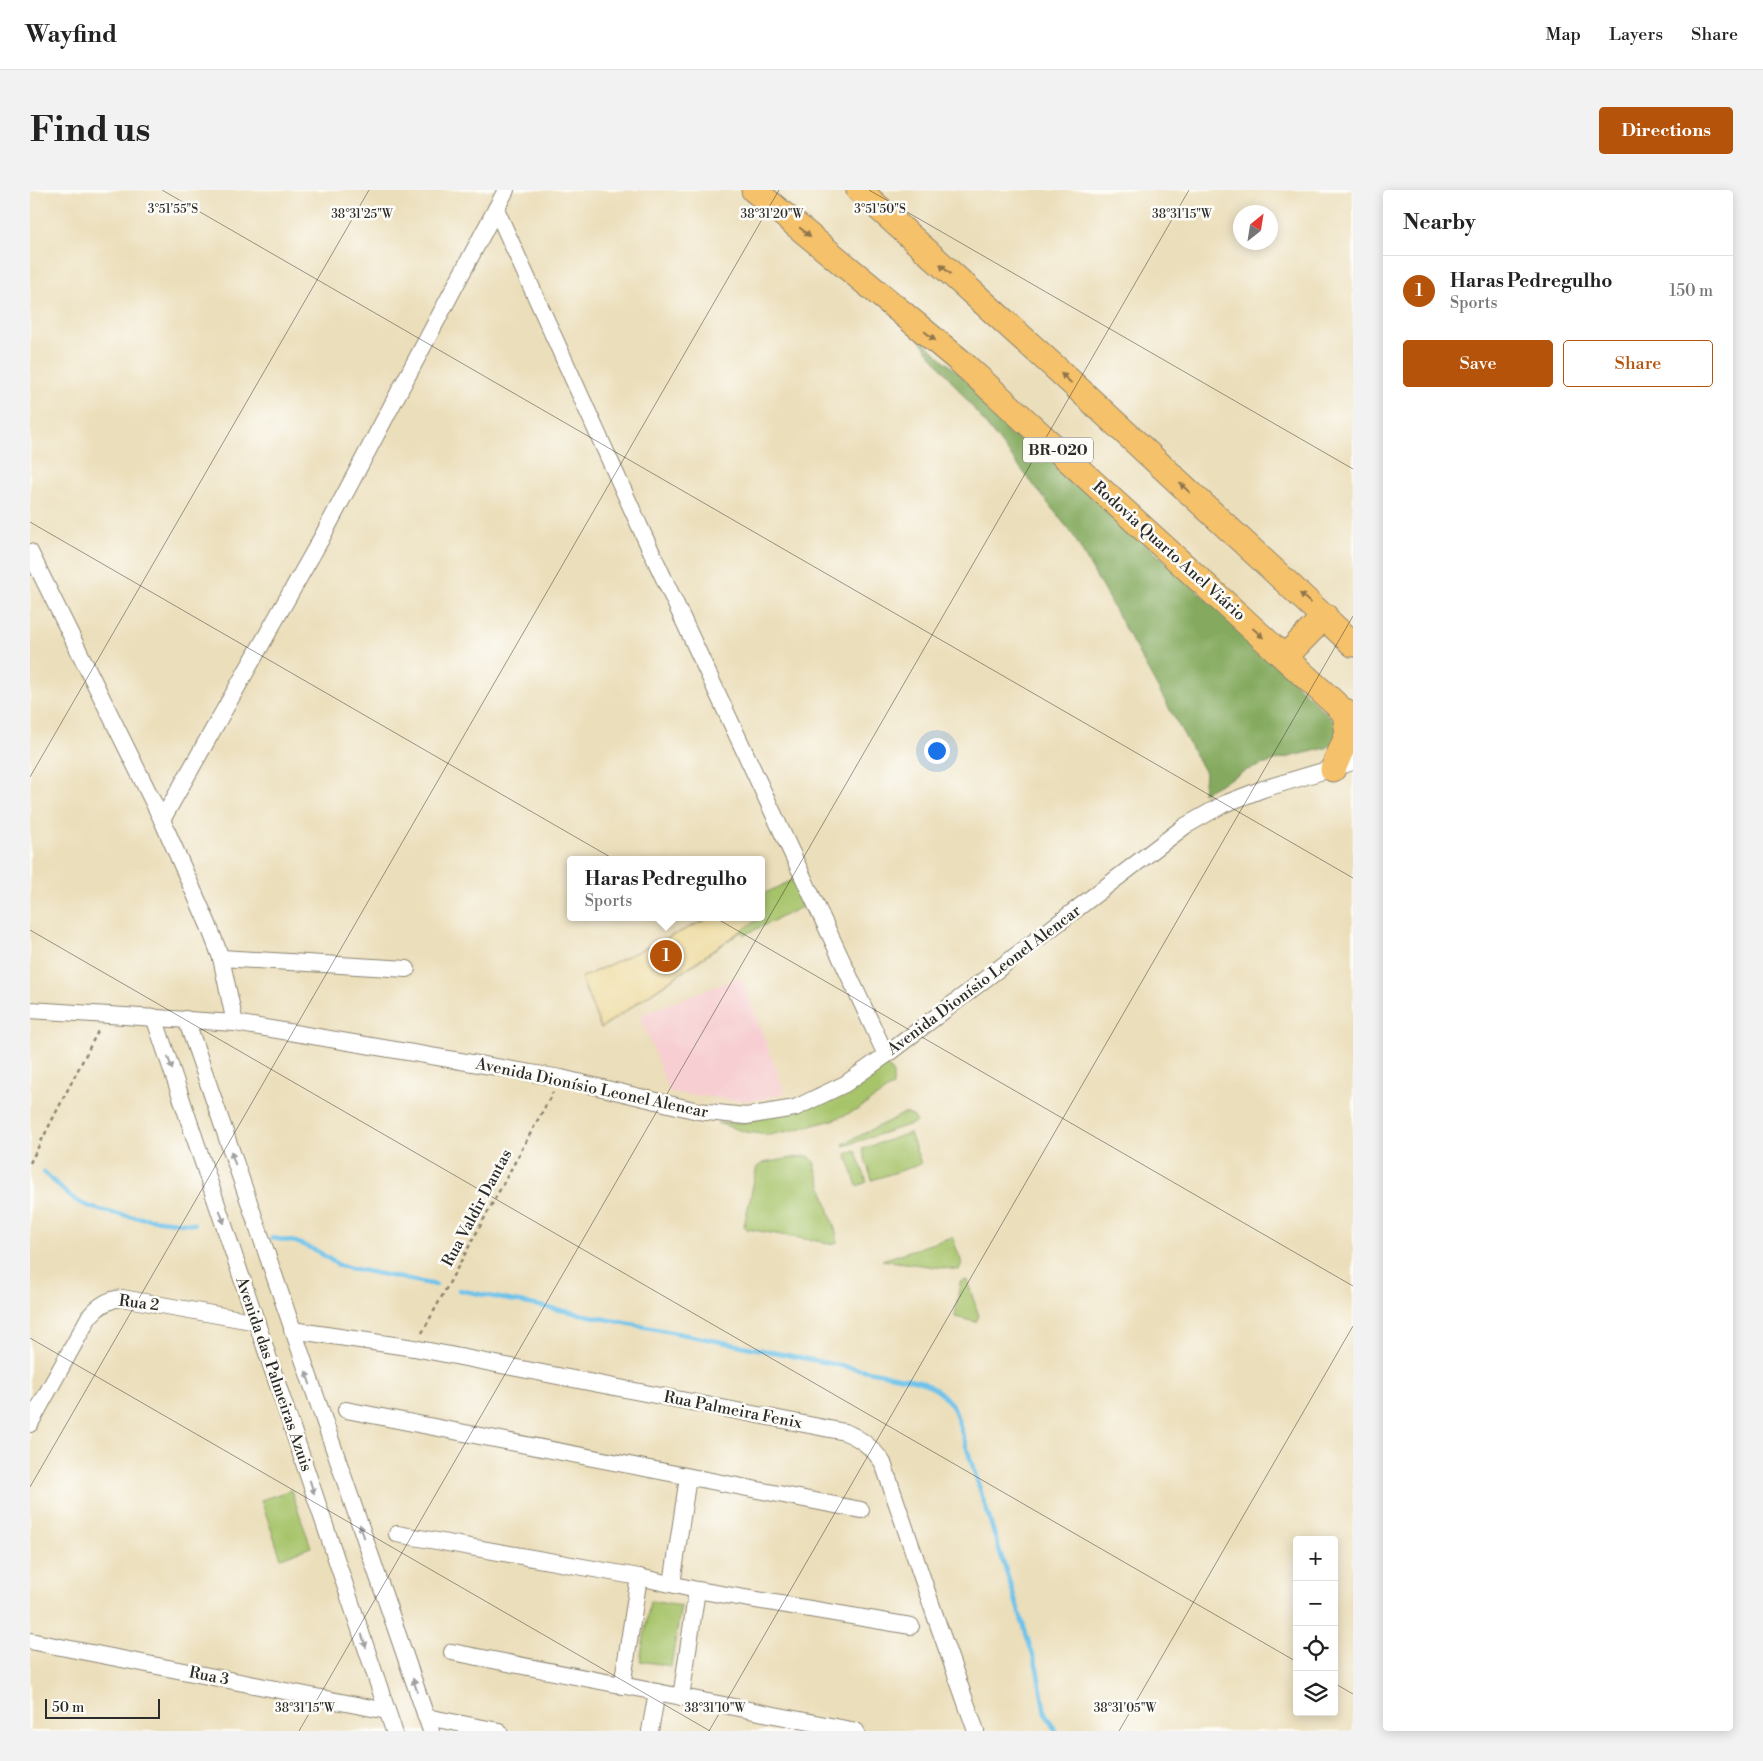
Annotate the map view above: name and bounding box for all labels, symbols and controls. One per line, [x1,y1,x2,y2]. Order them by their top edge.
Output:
text: Wayfind [25,20,117,50]
text: Map [1546,23,1581,46]
text: Layers [1609,23,1663,46]
text: Share [1691,23,1738,46]
button: Directions [1599,107,1733,154]
text: Find us [30,109,150,152]
text: 3°51'55"S [148,202,198,217]
text: 3°51'50"S [854,202,906,217]
north arrow [1233,205,1278,250]
text: 38°31'25"W [331,207,394,222]
text: 38°31'20"W [741,207,805,222]
text: 38°31'15"W [1152,207,1213,222]
text: Nearby [1403,210,1476,236]
one-way arrow [798,227,811,238]
one-way arrow [940,263,952,275]
text: Haras Pedregulho [1450,269,1613,293]
text: 1 [1415,281,1423,301]
text: 150 m [1669,281,1713,301]
text: Sports [1450,293,1497,313]
one-way arrow [923,330,936,341]
button: Save [1403,340,1553,387]
button: Share [1563,340,1713,387]
one-way arrow [1060,372,1072,384]
road number: BR-020 [1023,438,1093,462]
street label: Rodovia Quarto Anel Viário [1088,477,1250,625]
one-way arrow [1180,482,1192,494]
one-way arrow [1299,592,1311,604]
one-way arrow [1252,627,1264,639]
your location [924,738,950,764]
popup [567,856,765,921]
text: Haras Pedregulho [585,867,747,891]
text: Sports [585,891,632,911]
street label: Avenida Dionísio Leonel Alencar [882,901,1085,1060]
pin: 1 [650,937,682,975]
street label: Avenida Dionísio Leonel Alencar [473,1053,710,1122]
one-way arrow [166,1056,174,1071]
street label: Rua Valdir Dantas [438,1146,516,1270]
one-way arrow [229,1150,237,1165]
one-way arrow [218,1210,226,1225]
street label: Avenida das Palmeiras Azuis [231,1273,317,1474]
street label: Rua 2 [118,1291,160,1315]
one-way arrow [304,1370,312,1385]
street label: Rua Palmeira Fenix [662,1387,805,1433]
one-way arrow [309,1480,317,1495]
one-way arrow [358,1524,365,1539]
map controls [1293,1536,1338,1716]
button: + [1293,1536,1338,1581]
button: − [1293,1581,1338,1626]
button: locate [1293,1626,1338,1671]
one-way arrow [361,1634,368,1649]
street label: Rua 3 [187,1662,231,1690]
button: layers [1293,1671,1338,1716]
one-way arrow [411,1677,419,1692]
scale bar [45,1696,160,1719]
text: 50 m [52,1699,84,1717]
text: 38°31'15"W [275,1701,336,1716]
text: 38°31'10"W [685,1701,747,1716]
text: 38°31'05"W [1094,1701,1157,1716]

